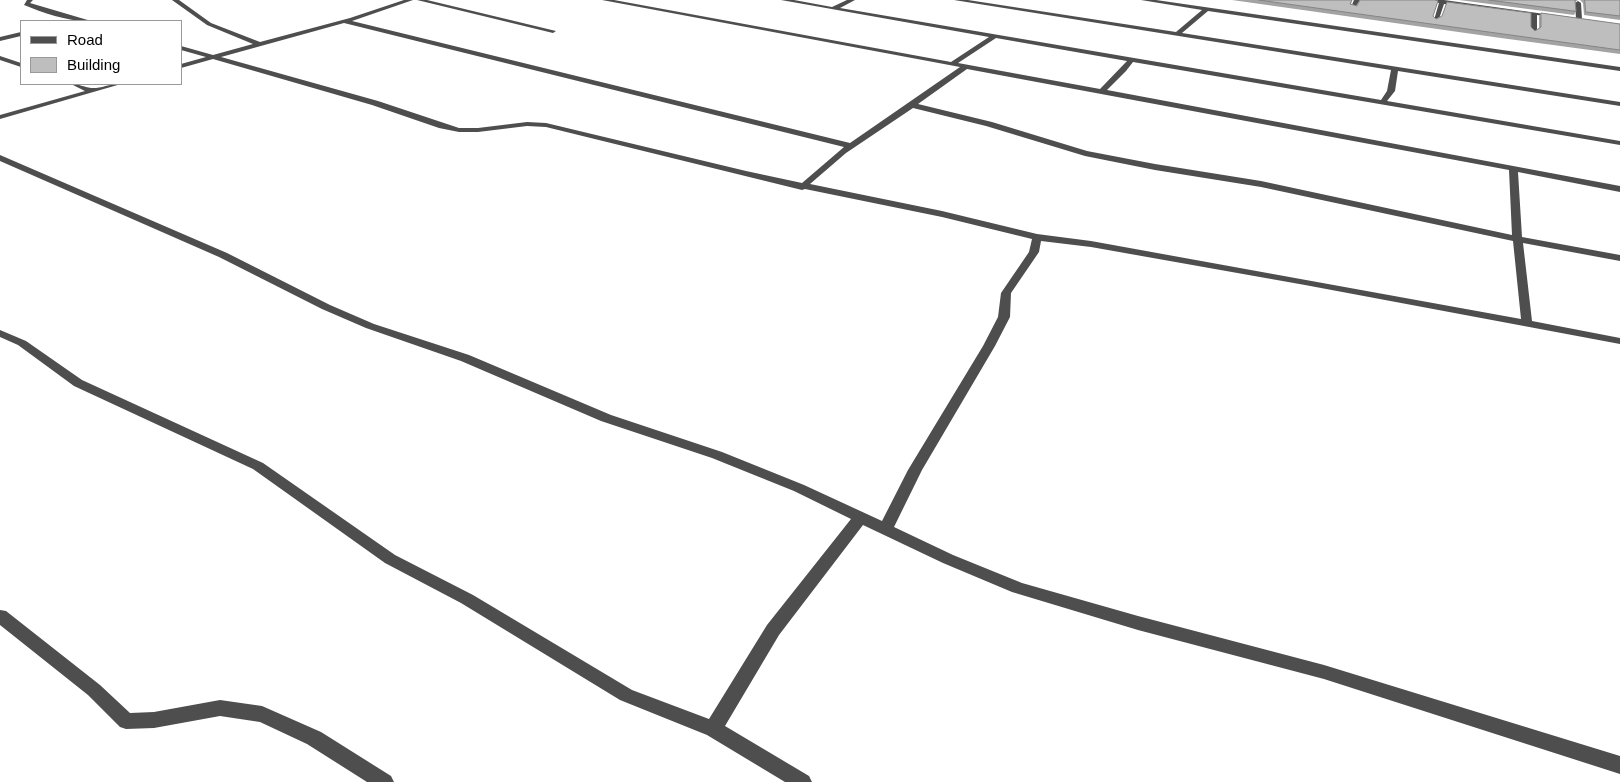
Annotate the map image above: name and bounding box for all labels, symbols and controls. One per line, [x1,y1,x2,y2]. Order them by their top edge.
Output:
legend [20,20,182,85]
text: Road [67,31,103,48]
text: Building [67,56,120,73]

